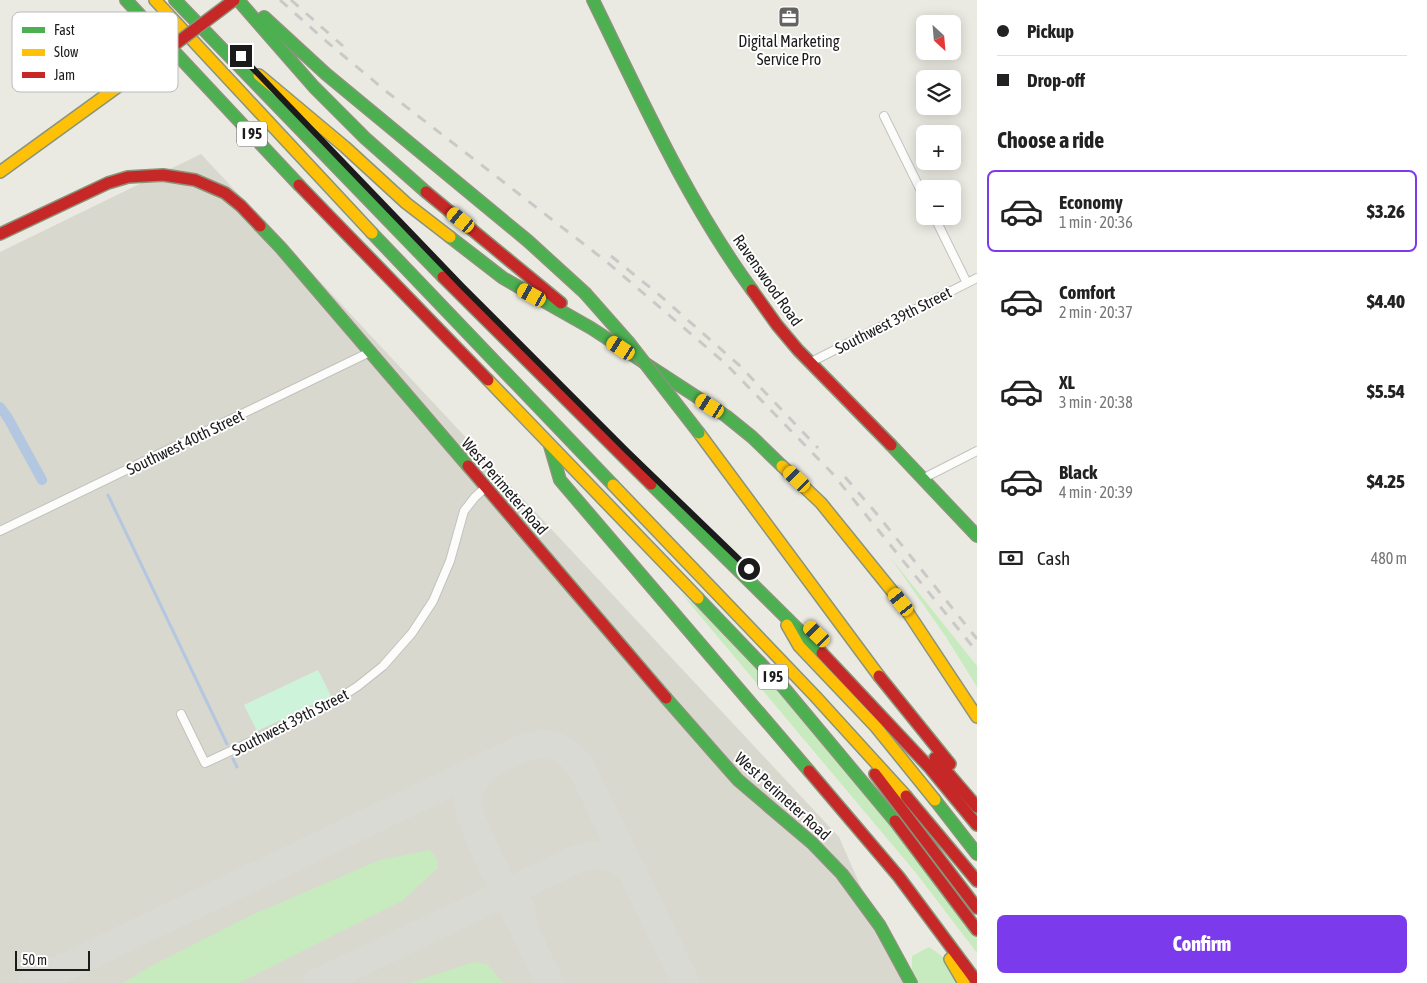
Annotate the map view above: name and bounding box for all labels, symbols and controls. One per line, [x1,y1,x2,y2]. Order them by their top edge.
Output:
office icon: Digital Marketing Service Pro [777,5,801,29]
legend [12,12,178,92]
north arrow [916,15,961,60]
map controls [916,15,961,225]
text: Pickup [1027,20,1074,42]
text: Fast [54,22,75,38]
place label: Digital Marketing Service Pro [738,32,840,68]
text: Slow [54,44,79,60]
route end [230,45,252,67]
text: Jam [54,67,75,83]
text: Drop-off [1027,69,1085,91]
button: layers [916,70,961,115]
road number: I 95 [237,122,267,146]
button: + [916,125,961,170]
text: Choose a ride [997,127,1104,153]
button: − [916,180,961,225]
icon: car [999,189,1044,234]
text: Economy [1059,191,1123,213]
text: $3.26 [1367,200,1405,222]
car [444,205,477,235]
text: 1 min · 20:36 [1059,213,1133,231]
street label: Ravenswood Road [730,231,806,329]
icon: car [999,279,1044,324]
car [515,281,548,309]
text: Comfort [1059,281,1115,303]
street label: Southwest 39th Street [832,283,955,357]
text: $4.40 [1367,290,1405,312]
text: 2 min · 20:37 [1059,303,1133,321]
car [604,334,637,362]
icon: car [999,369,1044,414]
text: XL [1059,371,1075,393]
text: $5.54 [1367,380,1405,402]
car [693,392,726,420]
text: 3 min · 20:38 [1059,393,1133,411]
street label: Southwest 40th Street [123,406,247,478]
street label: West Perimeter Road [458,434,552,538]
icon: car [999,459,1044,504]
text: Black [1059,461,1097,483]
car [780,463,813,495]
text: $4.25 [1367,470,1405,492]
text: 4 min · 20:39 [1059,483,1133,501]
icon: cash [997,544,1025,572]
text: Cash [1037,547,1070,569]
text: 480 m [1371,549,1407,567]
route start [738,558,760,580]
car [885,586,916,618]
car [800,618,833,650]
road number: I 95 [758,664,788,690]
street label: Southwest 39th Street [229,685,352,759]
street label: West Perimeter Road [732,748,834,844]
button: Confirm [997,915,1407,973]
scale bar [15,948,90,971]
text: 50 m [22,952,47,968]

